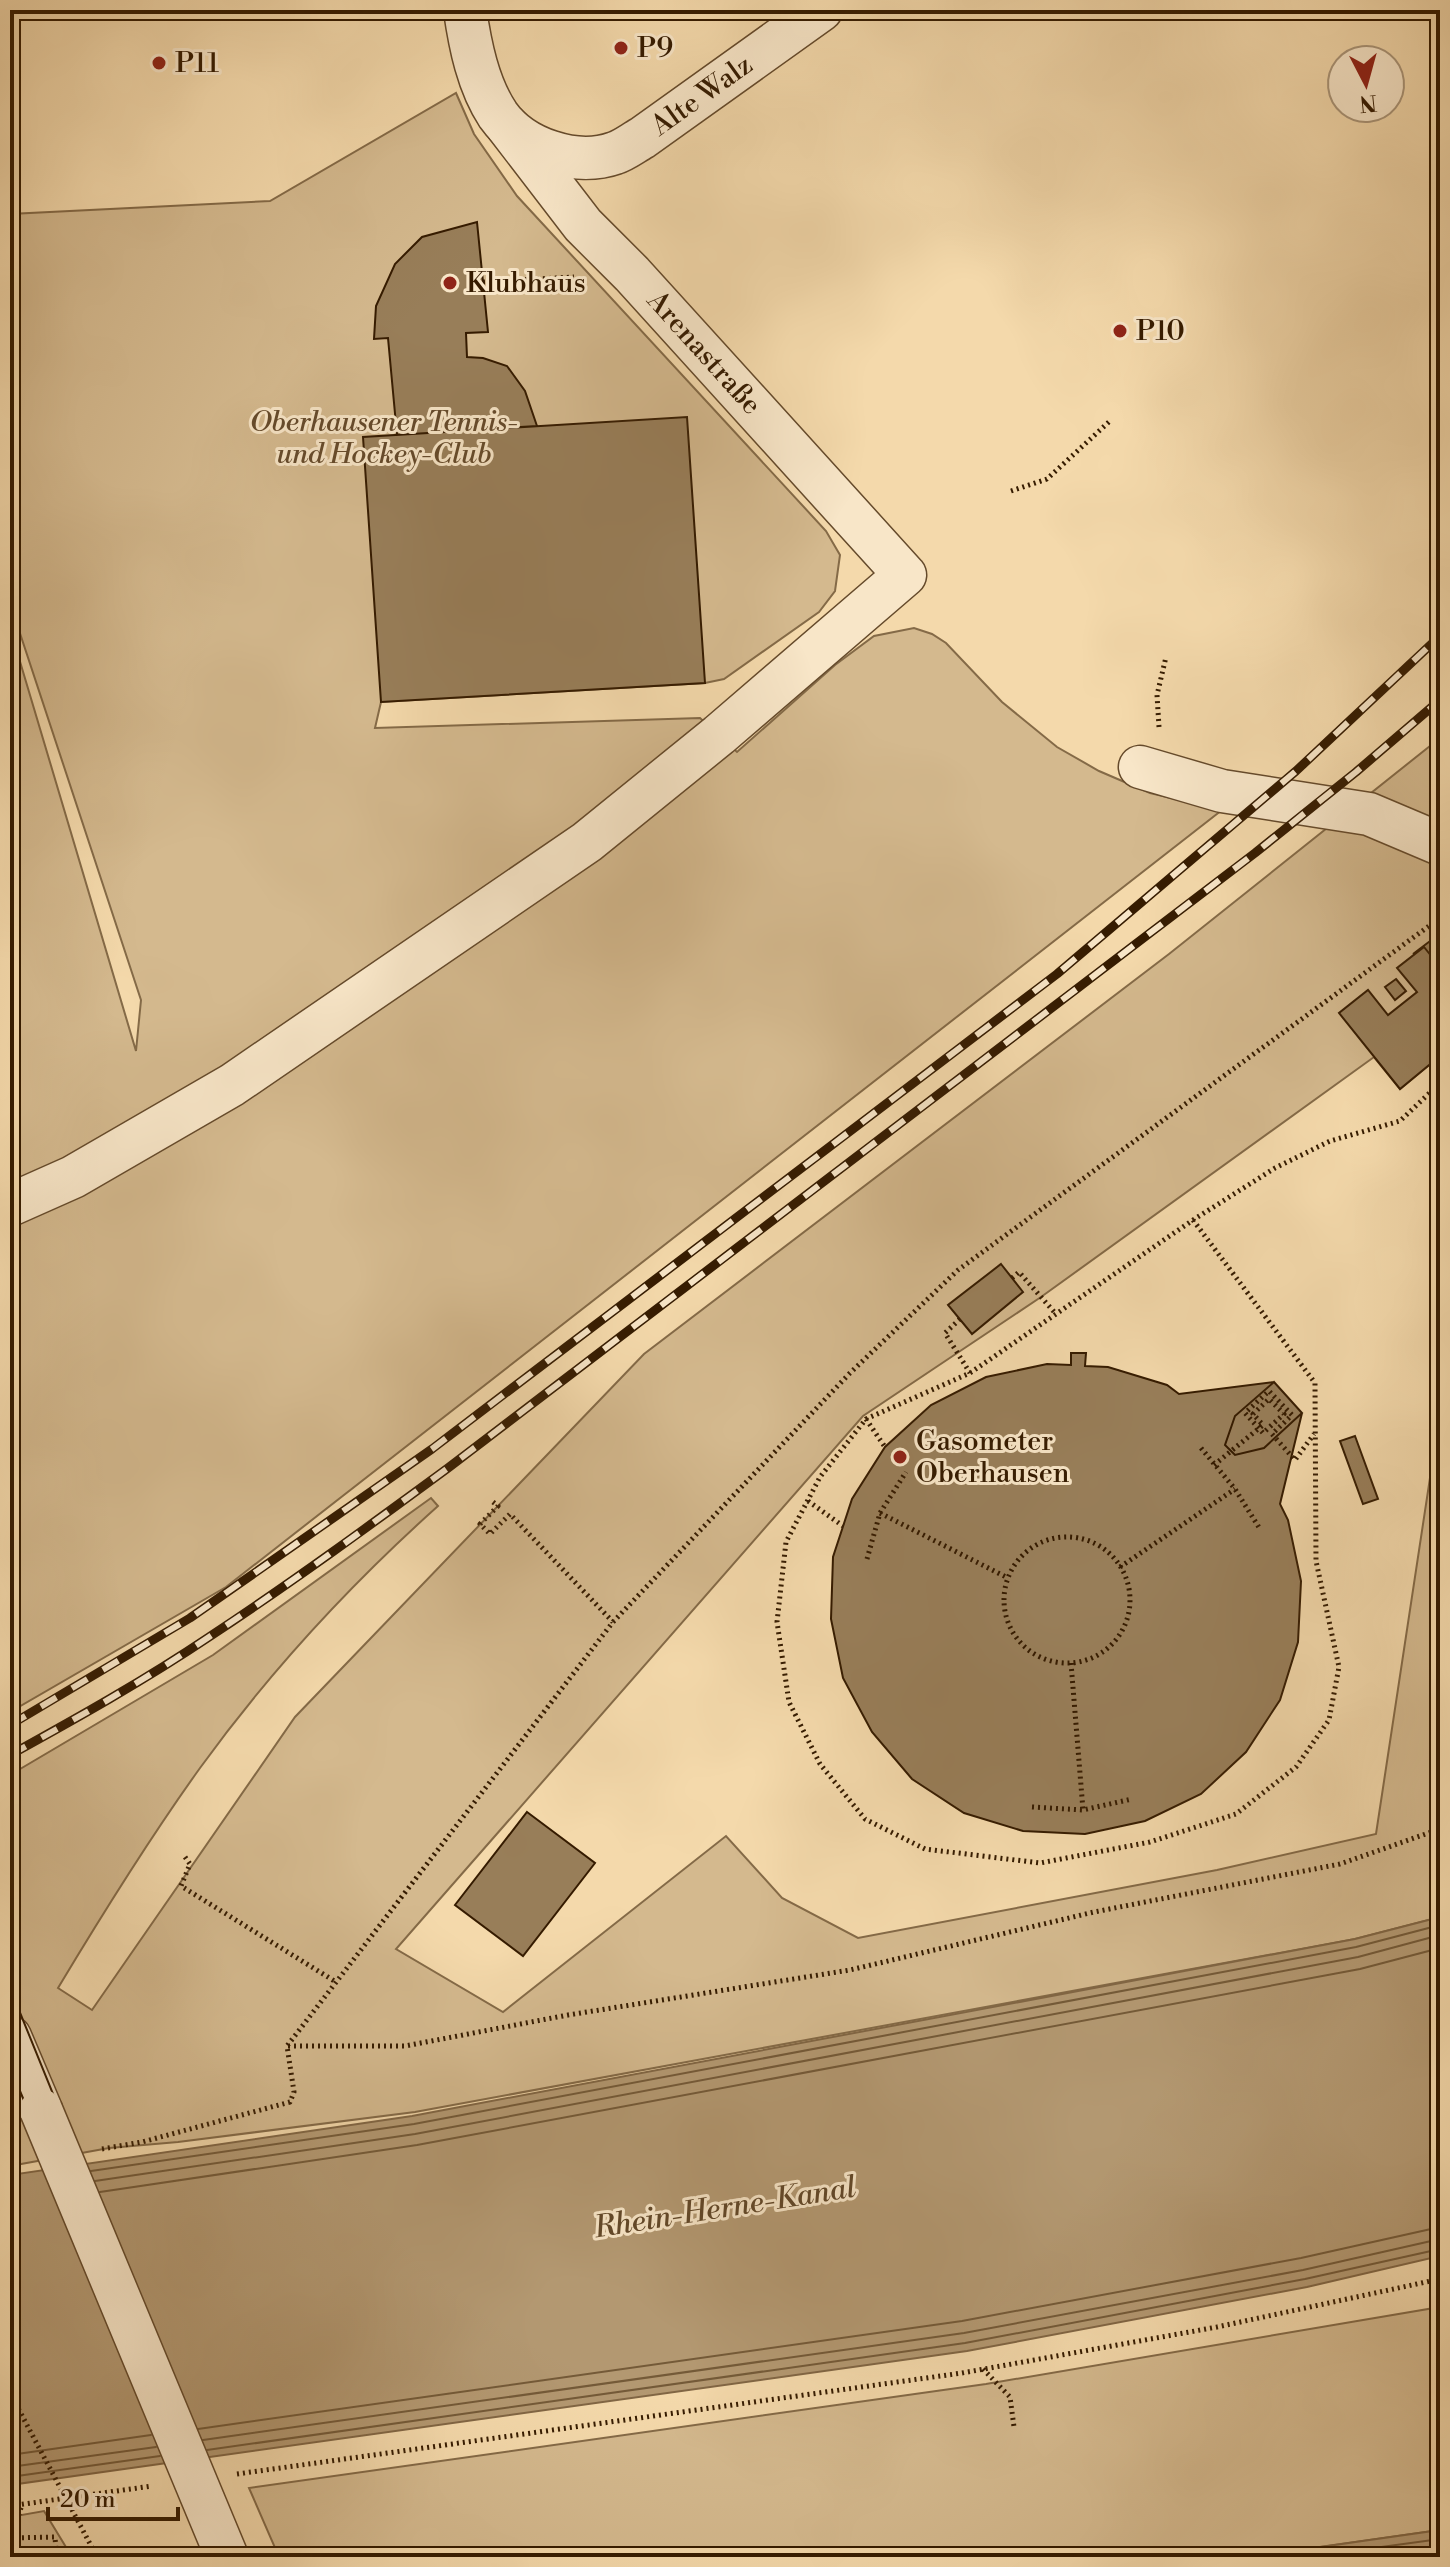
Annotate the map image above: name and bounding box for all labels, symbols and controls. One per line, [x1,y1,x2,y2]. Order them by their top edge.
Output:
place label: P9 [637,31,673,66]
marker: P9 [612,39,630,57]
north arrow [1326,44,1406,124]
place label: P11 [175,46,219,81]
street label: Alte Walz [643,47,759,144]
marker: P11 [150,54,168,72]
text: N [1357,88,1378,117]
place label: Klubhaus [466,266,586,301]
marker: Klubhaus [441,274,459,292]
street label: Arenastraße [639,283,769,422]
place label: P10 [1136,314,1185,349]
marker: P10 [1111,322,1129,340]
park label: Oberhausener Tennis- und Hockey-Club [250,405,518,472]
place label: Gasometer Oberhausen [916,1424,1070,1491]
marker: Gasometer Oberhausen [891,1448,909,1466]
water label: Rhein-Herne-Kanal [590,2168,859,2248]
scale bar [48,2471,178,2521]
text: 20 m [60,2485,116,2515]

